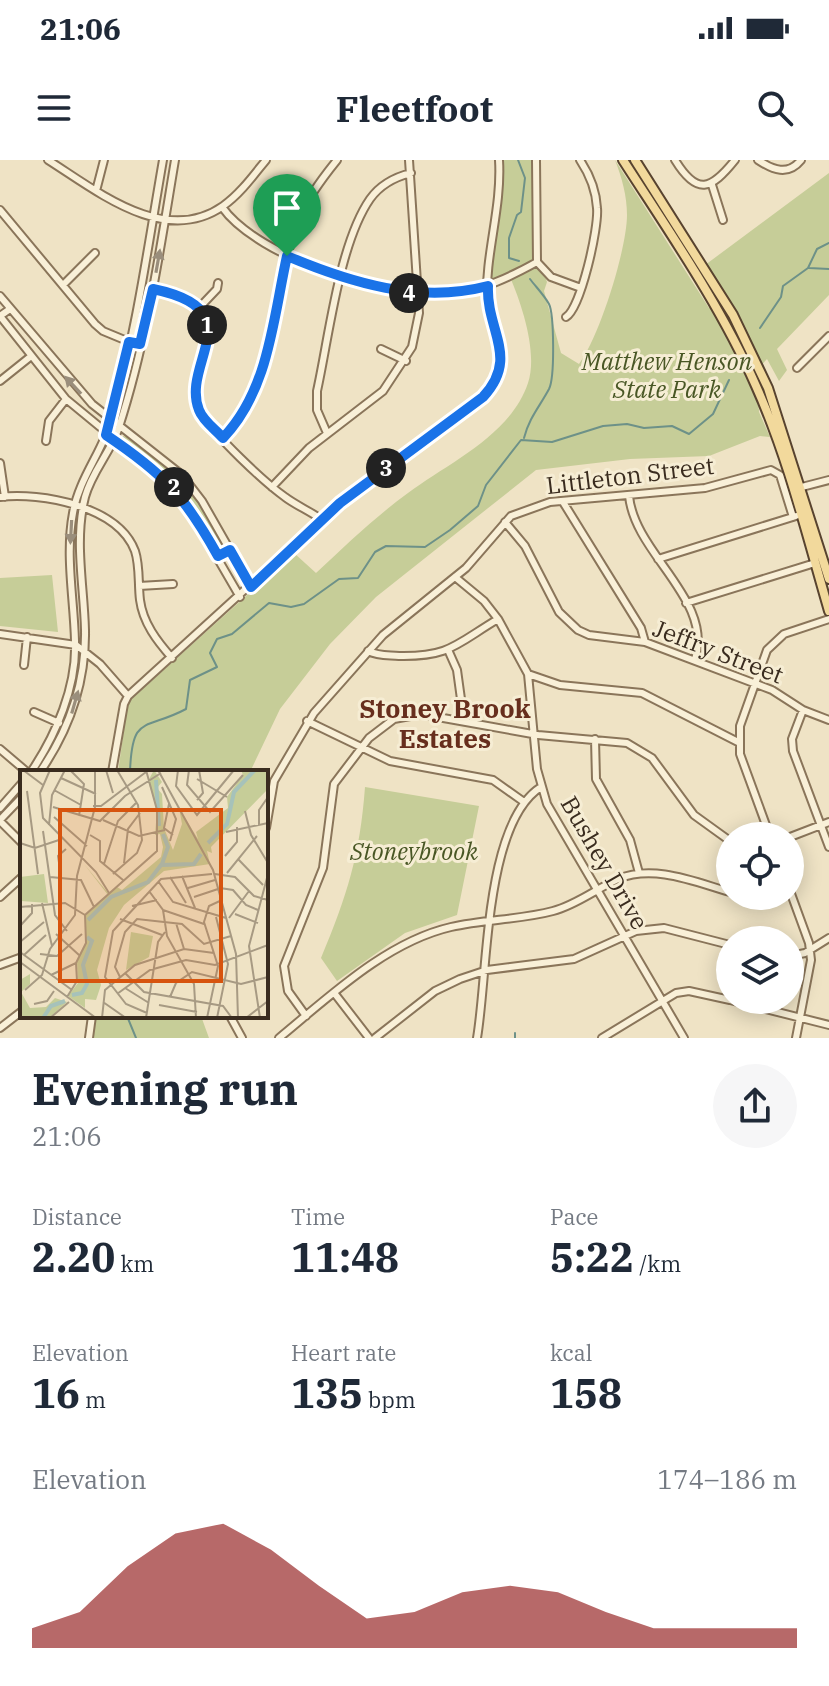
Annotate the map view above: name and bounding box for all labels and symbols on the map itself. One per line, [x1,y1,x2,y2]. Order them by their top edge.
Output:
pin [253,174,321,256]
one-way arrow [152,248,164,273]
pin: 4 [389,273,429,313]
pin: 1 [187,305,227,345]
park label: Matthew Henson State Park [581,345,753,405]
one-way arrow [65,375,83,394]
pin: 3 [366,448,406,488]
street label: Littleton Street [544,449,716,501]
pin: 2 [154,467,194,507]
one-way arrow [64,520,77,545]
street label: Jeffry Street [649,612,788,691]
one-way arrow [69,690,82,714]
district label: Stoney Brook Estates [359,691,532,755]
inset map [20,770,268,1018]
street label: Bushey Drive [554,790,656,935]
park label: Stoneybrook [349,835,478,867]

